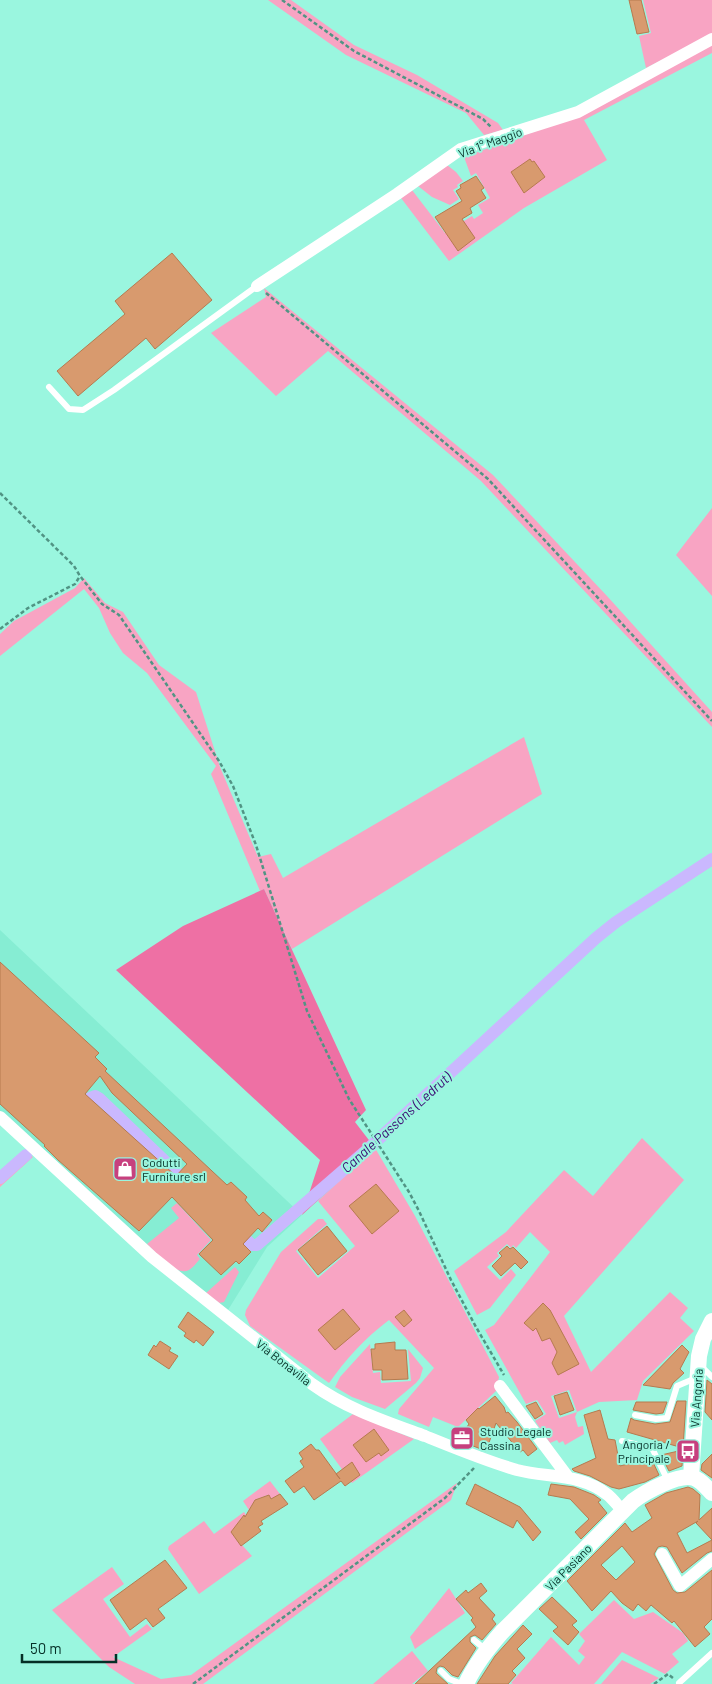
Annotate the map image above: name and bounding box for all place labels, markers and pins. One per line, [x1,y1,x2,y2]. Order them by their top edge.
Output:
place label: Codutti Furniture srl [142,1155,206,1183]
shop icon: Codutti Furniture srl [112,1156,138,1182]
place label: Studio Legale Cassina [480,1424,551,1452]
office icon: Studio Legale Cassina [449,1425,475,1451]
place label: Angoria / Principale [618,1437,670,1465]
bus stop icon: Angoria / Principale [675,1438,701,1464]

